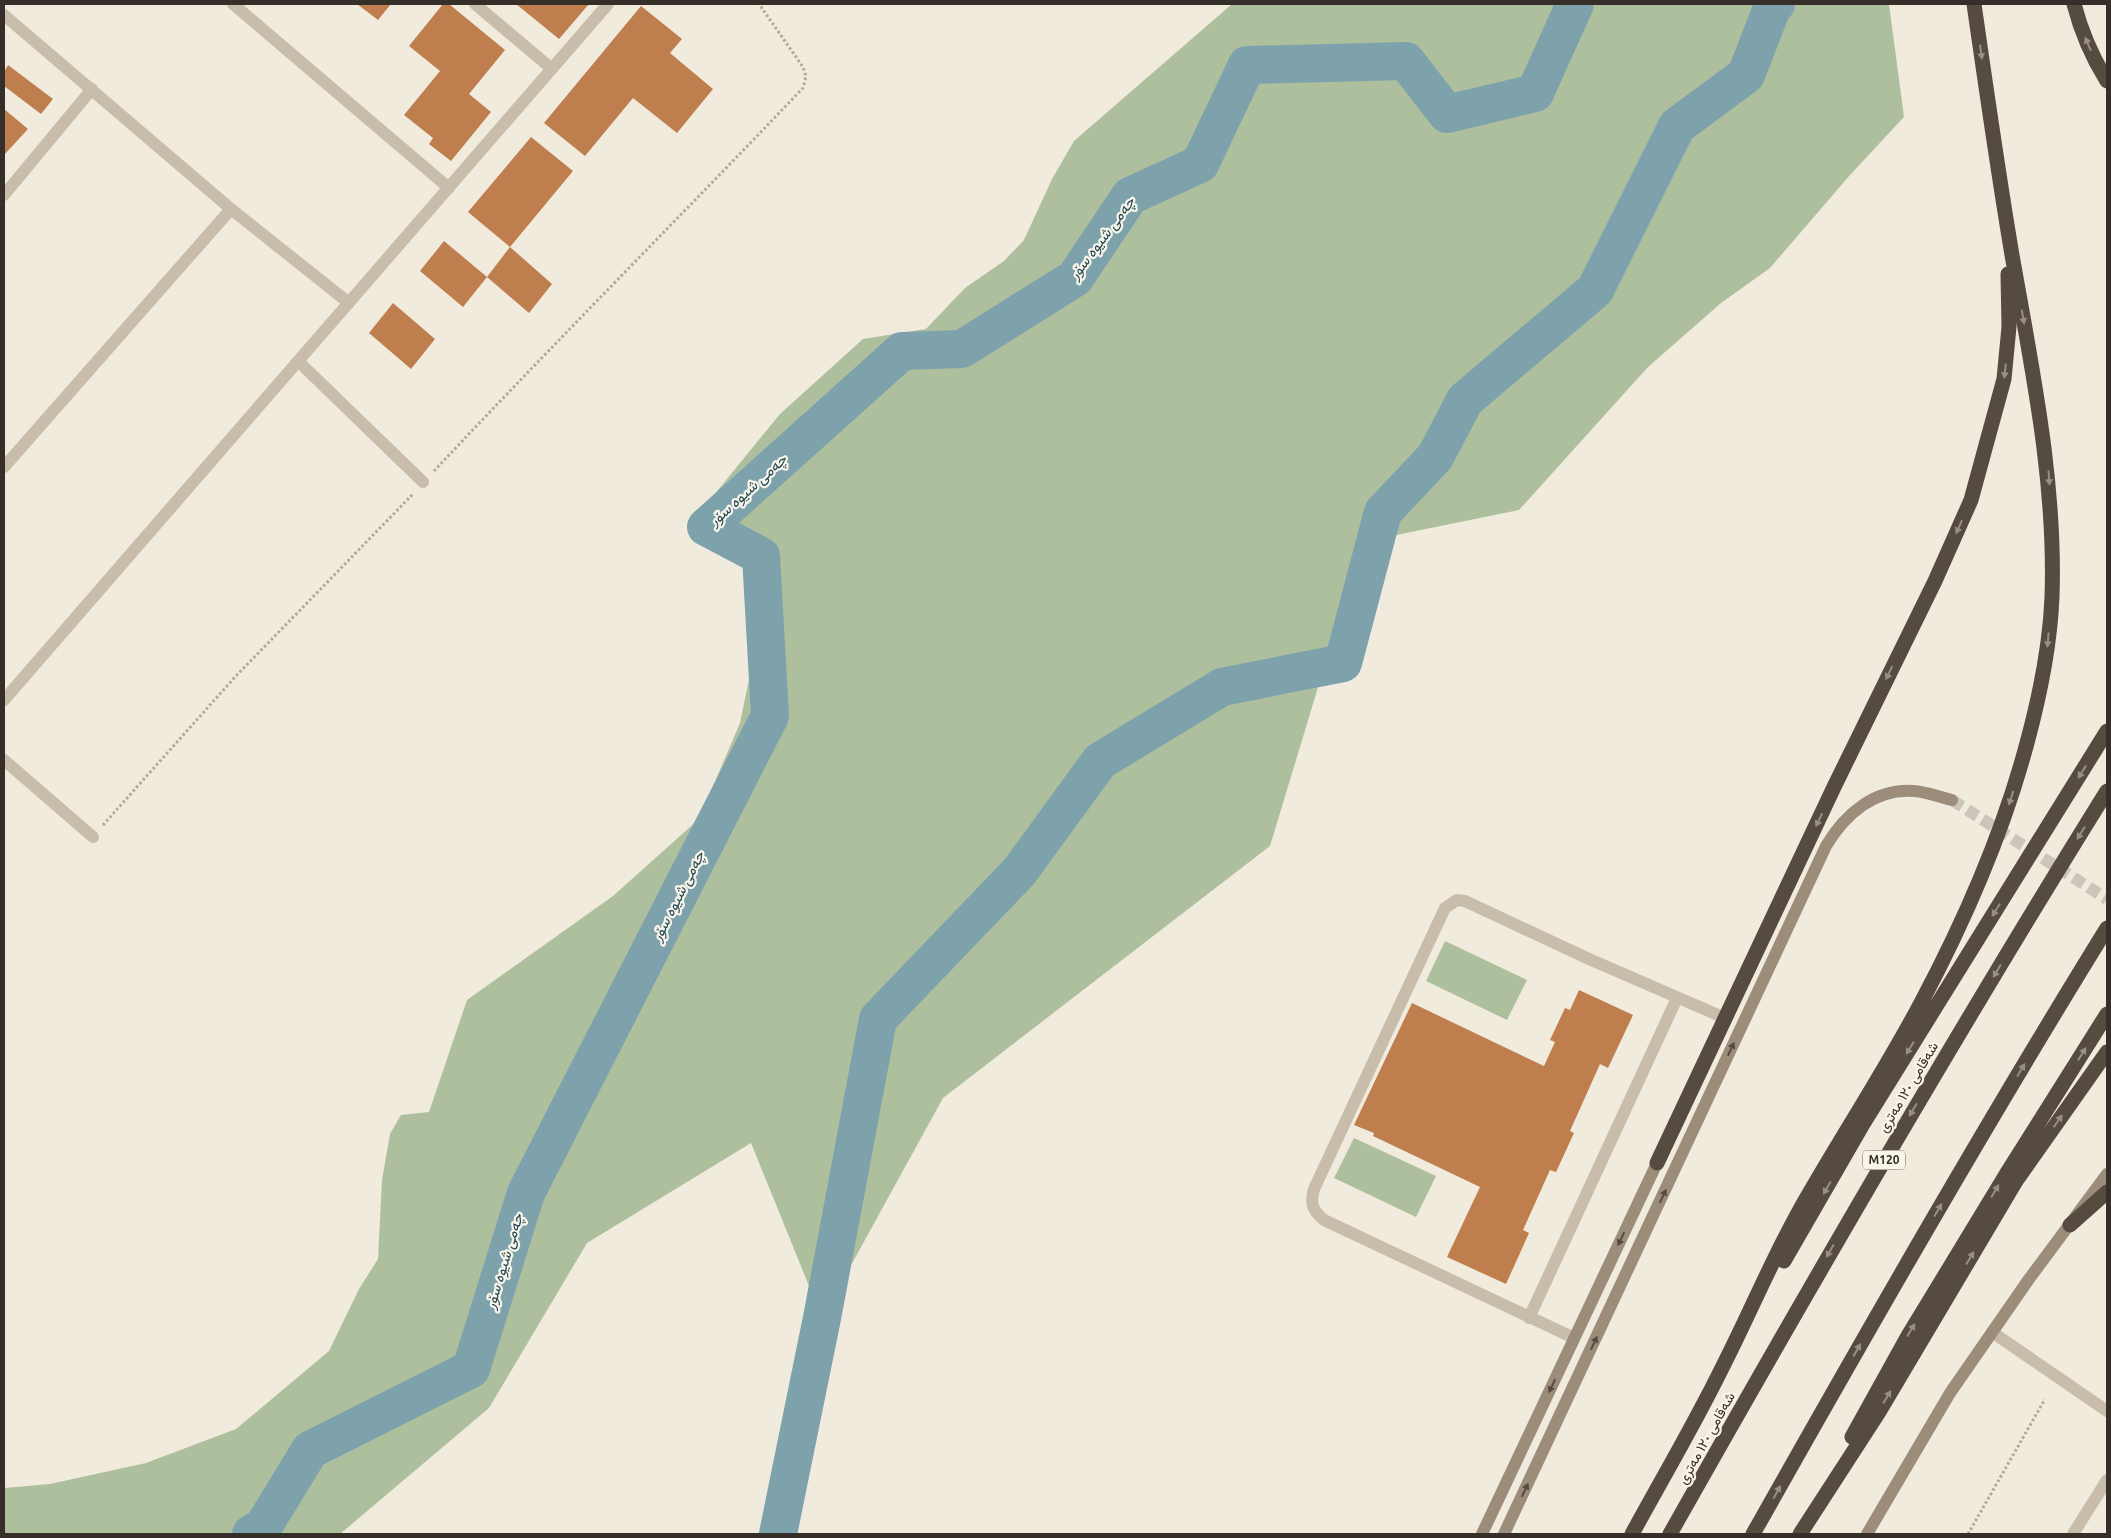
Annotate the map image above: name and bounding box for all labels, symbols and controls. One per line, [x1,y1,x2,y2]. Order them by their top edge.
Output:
one-way arrow [2083,37,2091,51]
one-way arrow [1977,44,1985,60]
water label: چەمی شیوە سۆر [1065,193,1140,284]
one-way arrow [2020,310,2028,326]
one-way arrow [2001,363,2009,379]
water label: چەمی شیوە سۆر [705,450,792,531]
one-way arrow [2045,470,2053,486]
one-way arrow [1955,520,1963,534]
one-way arrow [2044,632,2052,648]
one-way arrow [1885,666,1894,681]
one-way arrow [2077,766,2086,779]
one-way arrow [2006,790,2014,805]
one-way arrow [1814,812,1823,827]
one-way arrow [2077,826,2086,839]
water label: چەمی شیوە سۆر [647,847,710,945]
one-way arrow [1991,904,2000,917]
one-way arrow [1992,965,2001,978]
street label: شەقامی ١٢٠ مەتری [1875,1039,1942,1136]
one-way arrow [1728,1042,1736,1056]
one-way arrow [1906,1042,1915,1055]
one-way arrow [2077,1047,2087,1060]
one-way arrow [2016,1063,2026,1076]
one-way arrow [1908,1104,1917,1117]
one-way arrow [2053,1114,2063,1128]
road number: M120 [1863,1150,1905,1170]
one-way arrow [1822,1181,1831,1194]
one-way arrow [1991,1185,2000,1198]
one-way arrow [1659,1189,1667,1203]
one-way arrow [1934,1202,1942,1217]
water label: چەمی شیوە سۆر [481,1211,528,1312]
one-way arrow [1617,1232,1625,1246]
one-way arrow [1826,1244,1835,1257]
one-way arrow [1966,1251,1975,1264]
one-way arrow [1907,1324,1916,1337]
one-way arrow [1590,1336,1598,1350]
one-way arrow [1852,1343,1861,1357]
one-way arrow [1547,1379,1555,1393]
street label: شەقامی ١٢٠ مەتری [1674,1389,1739,1487]
one-way arrow [1883,1391,1892,1404]
one-way arrow [1521,1483,1529,1497]
one-way arrow [1773,1484,1781,1499]

